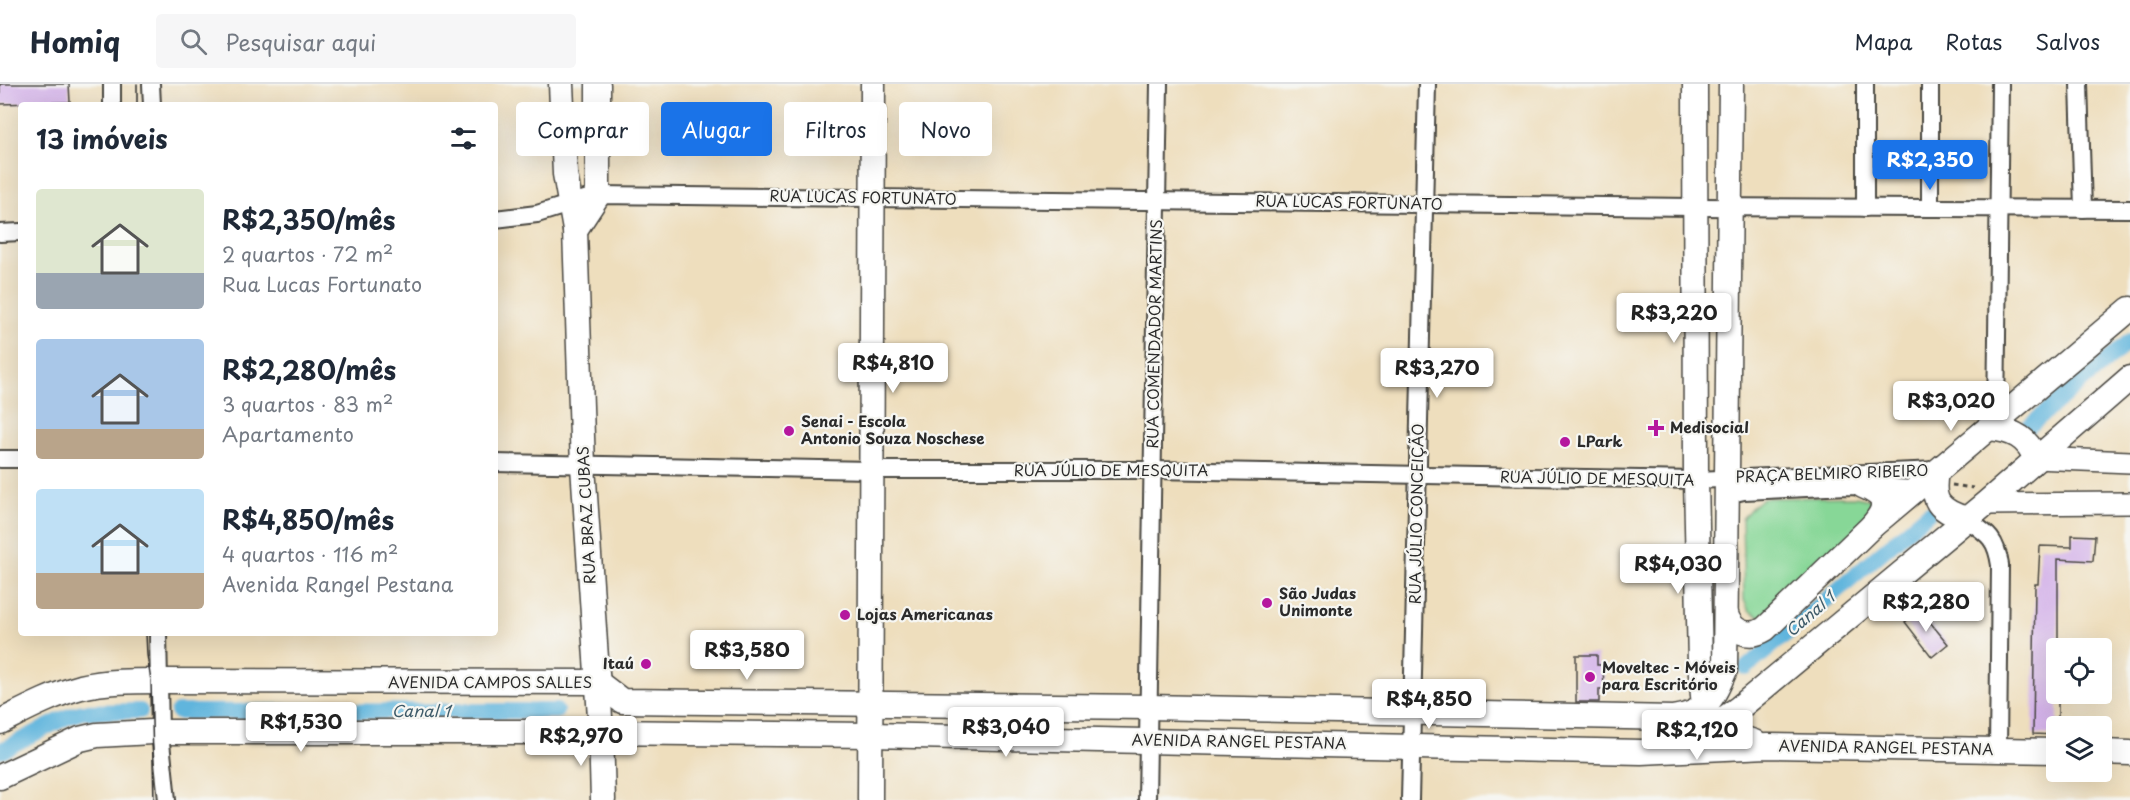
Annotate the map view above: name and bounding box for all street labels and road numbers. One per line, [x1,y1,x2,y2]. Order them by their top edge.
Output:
street label: RUA LUCAS FORTUNATO [769,183,957,210]
street label: RUA LUCAS FORTUNATO [1255,188,1443,215]
street label: RUA COMENDADOR MARTINS [1140,219,1167,449]
street label: RUA JÚLIO CONCEIÇÃO [1402,423,1429,605]
street label: RUA BRAZ CUBAS [570,445,601,585]
street label: RUA JÚLIO DE MESQUITA [1014,458,1208,481]
street label: PRAÇA BELMIRO RIBEIRO [1735,458,1929,487]
street label: RUA JÚLIO DE MESQUITA [1500,464,1694,491]
street label: AVENIDA CAMPOS SALLES [388,670,592,693]
street label: AVENIDA RANGEL PESTANA [1131,727,1347,754]
street label: AVENIDA RANGEL PESTANA [1778,733,1994,760]

